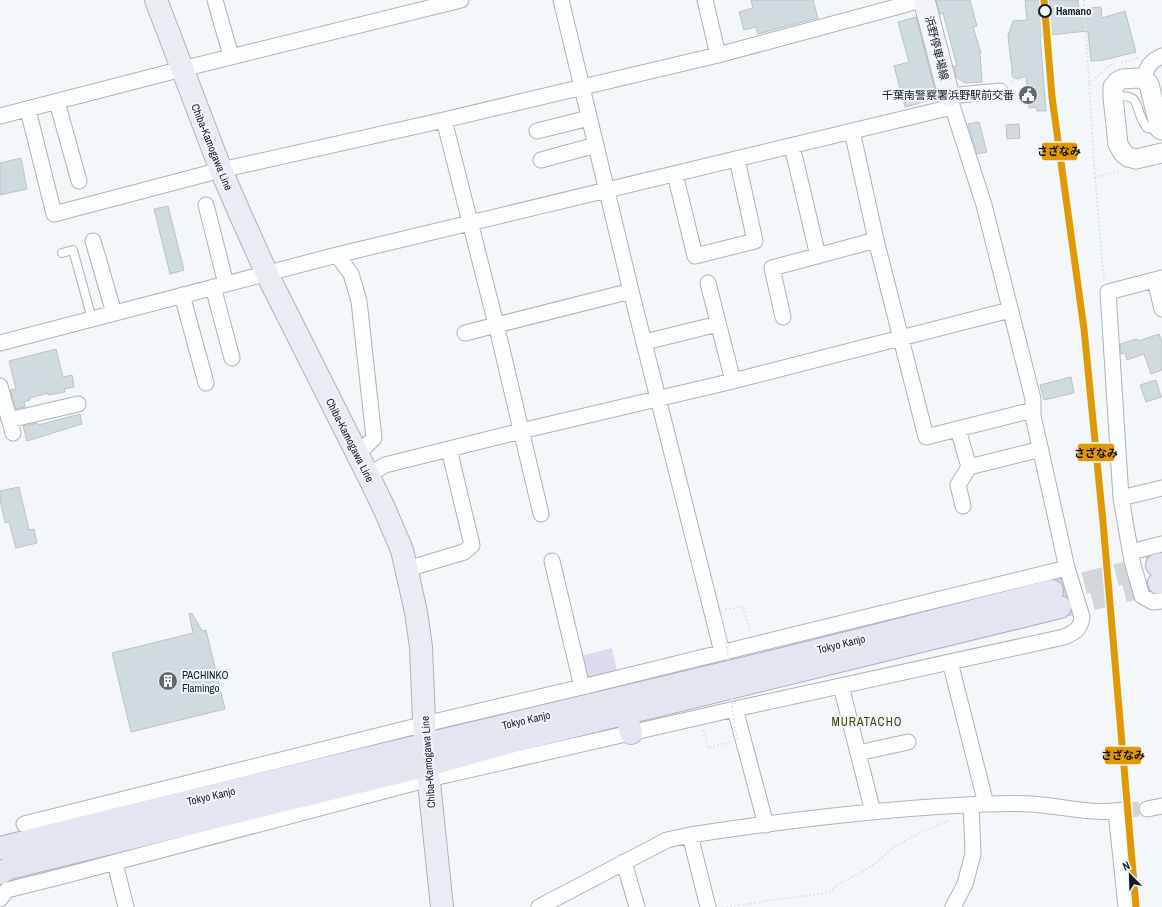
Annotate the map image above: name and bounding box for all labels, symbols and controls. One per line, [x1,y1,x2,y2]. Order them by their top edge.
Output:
marker: Hamano [1038,4,1052,18]
place label: Hamano [1056,4,1092,18]
street label: 浜野停車場線 [922,14,952,82]
public building icon: 千葉南警察署浜野駅前交番 [1017,84,1039,106]
place label: 千葉南警察署浜野駅前交番 [882,88,1014,102]
street label: Chiba-Kamogawa Line [188,102,236,192]
line badge: さざなみ [1041,142,1078,161]
text: さざなみ [1037,144,1081,158]
street label: Chiba-Kamogawa Line [323,396,377,484]
line badge: さざなみ [1077,443,1115,462]
text: さざなみ [1074,446,1118,460]
street label: Tokyo Kanjo [815,631,867,657]
place label: PACHINKO Flamingo [182,668,228,695]
building icon: PACHINKO Flamingo [157,670,179,692]
street label: Tokyo Kanjo [500,708,552,732]
district label: MURATACHO [832,714,902,730]
street label: Chiba-Kamogawa Line [418,715,438,809]
line badge: さざなみ [1104,746,1142,765]
text: さざなみ [1101,748,1145,762]
street label: Tokyo Kanjo [185,784,237,808]
north arrow [1110,855,1150,895]
text: N [1120,858,1132,874]

